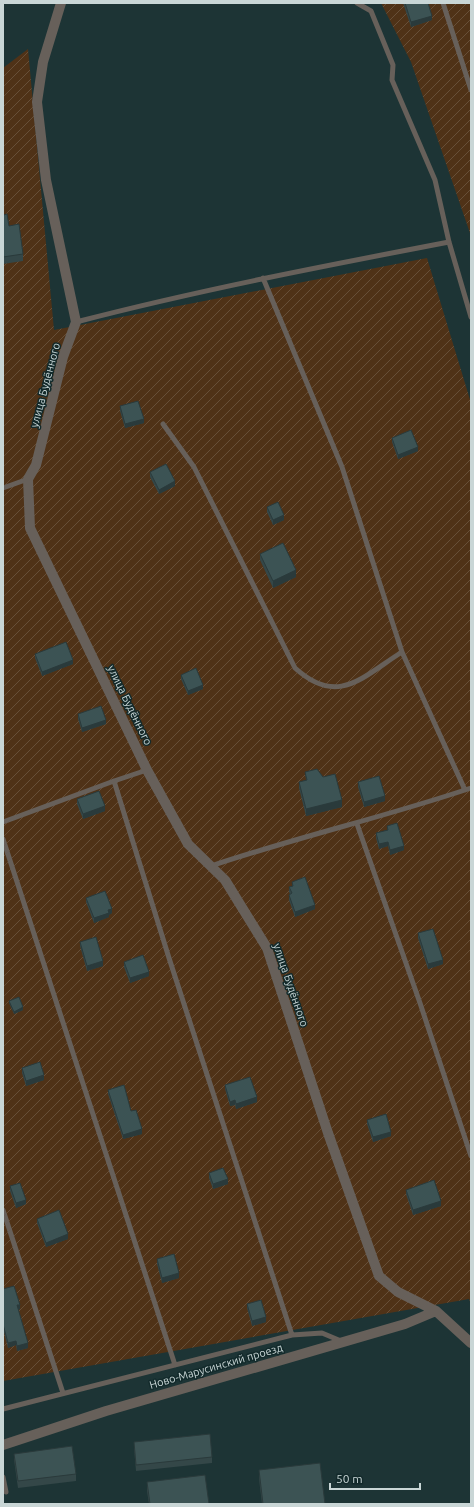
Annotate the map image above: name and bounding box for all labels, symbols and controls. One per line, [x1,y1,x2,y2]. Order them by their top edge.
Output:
street label: улица Будённого [28,341,62,429]
street label: улица Будённого [105,663,155,747]
street label: улица Будённого [271,942,311,1028]
street label: Ново-Марусинский проезд [148,1341,285,1391]
scale bar [330,1465,420,1491]
text: 50 m [336,1472,363,1485]

